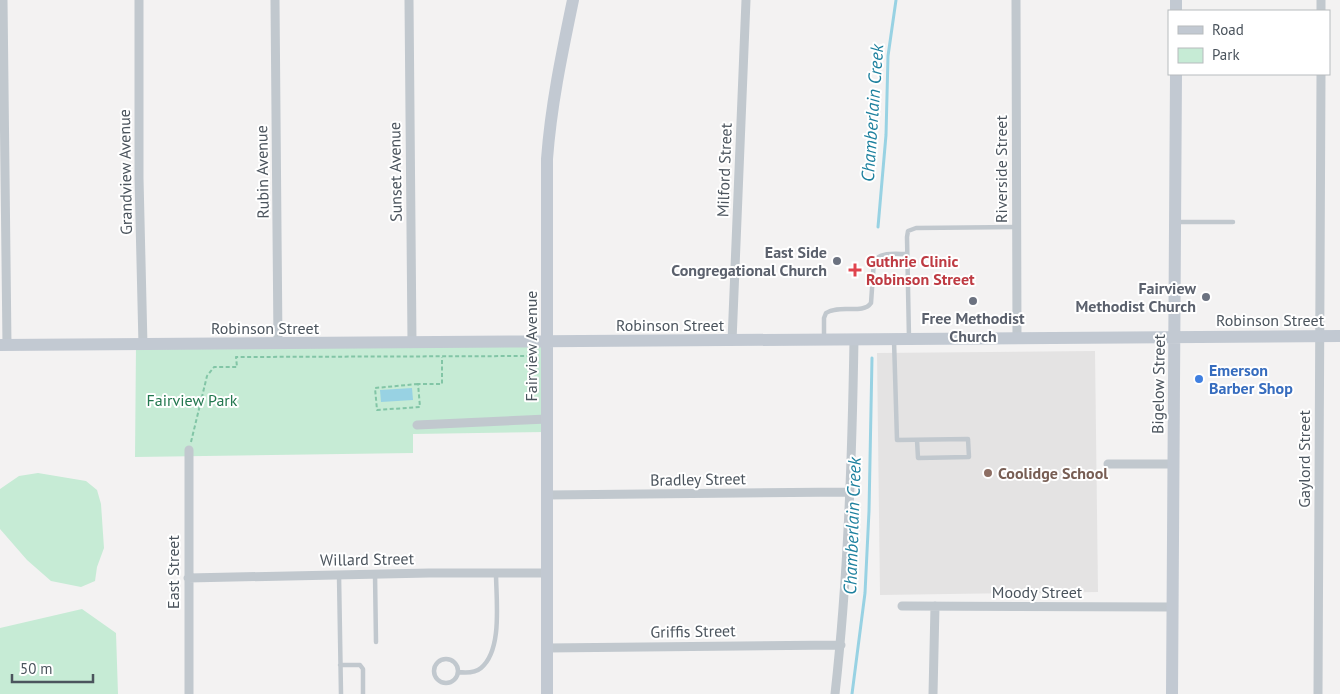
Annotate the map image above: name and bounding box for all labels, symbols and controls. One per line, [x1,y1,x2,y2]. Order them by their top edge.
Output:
legend [1168,10,1330,75]
text: Road [1212,20,1244,39]
water label: Chamberlain Creek [856,43,888,183]
text: Park [1212,45,1240,64]
street label: Grandview Avenue [114,109,136,235]
street label: Riverside Street [991,115,1011,223]
street label: Sunset Avenue [384,122,406,222]
street label: Milford Street [712,122,736,217]
street label: Rubin Avenue [251,125,273,219]
place label: East Side Congregational Church [671,242,827,280]
place label: Guthrie Clinic Robinson Street [866,251,975,289]
marker: East Side Congregational Church [831,255,843,267]
marker: Guthrie Clinic Robinson Street [848,263,862,277]
place label: Fairview Methodist Church [1076,278,1196,316]
street label: Fairview Avenue [521,291,541,402]
marker: Fairview Methodist Church [1200,291,1212,303]
marker: Free Methodist Church [967,295,979,307]
place label: Free Methodist Church [921,308,1025,346]
street label: Robinson Street [1216,310,1325,330]
street label: Robinson Street [616,315,725,335]
street label: Robinson Street [211,318,320,338]
street label: Bigelow Street [1147,333,1169,434]
place label: Emerson Barber Shop [1209,360,1293,398]
marker: Emerson Barber Shop [1193,373,1205,385]
park label: Fairview Park [147,390,238,410]
street label: Gaylord Street [1294,410,1314,508]
water label: Chamberlain Creek [838,456,866,595]
place label: Coolidge School [998,463,1108,483]
marker: Coolidge School [982,467,994,479]
street label: Bradley Street [650,468,747,490]
street label: East Street [163,535,183,609]
street label: Willard Street [320,548,415,570]
street label: Moody Street [992,582,1083,602]
street label: Griffis Street [650,620,736,642]
scale bar [12,652,94,684]
text: 50 m [20,659,53,678]

